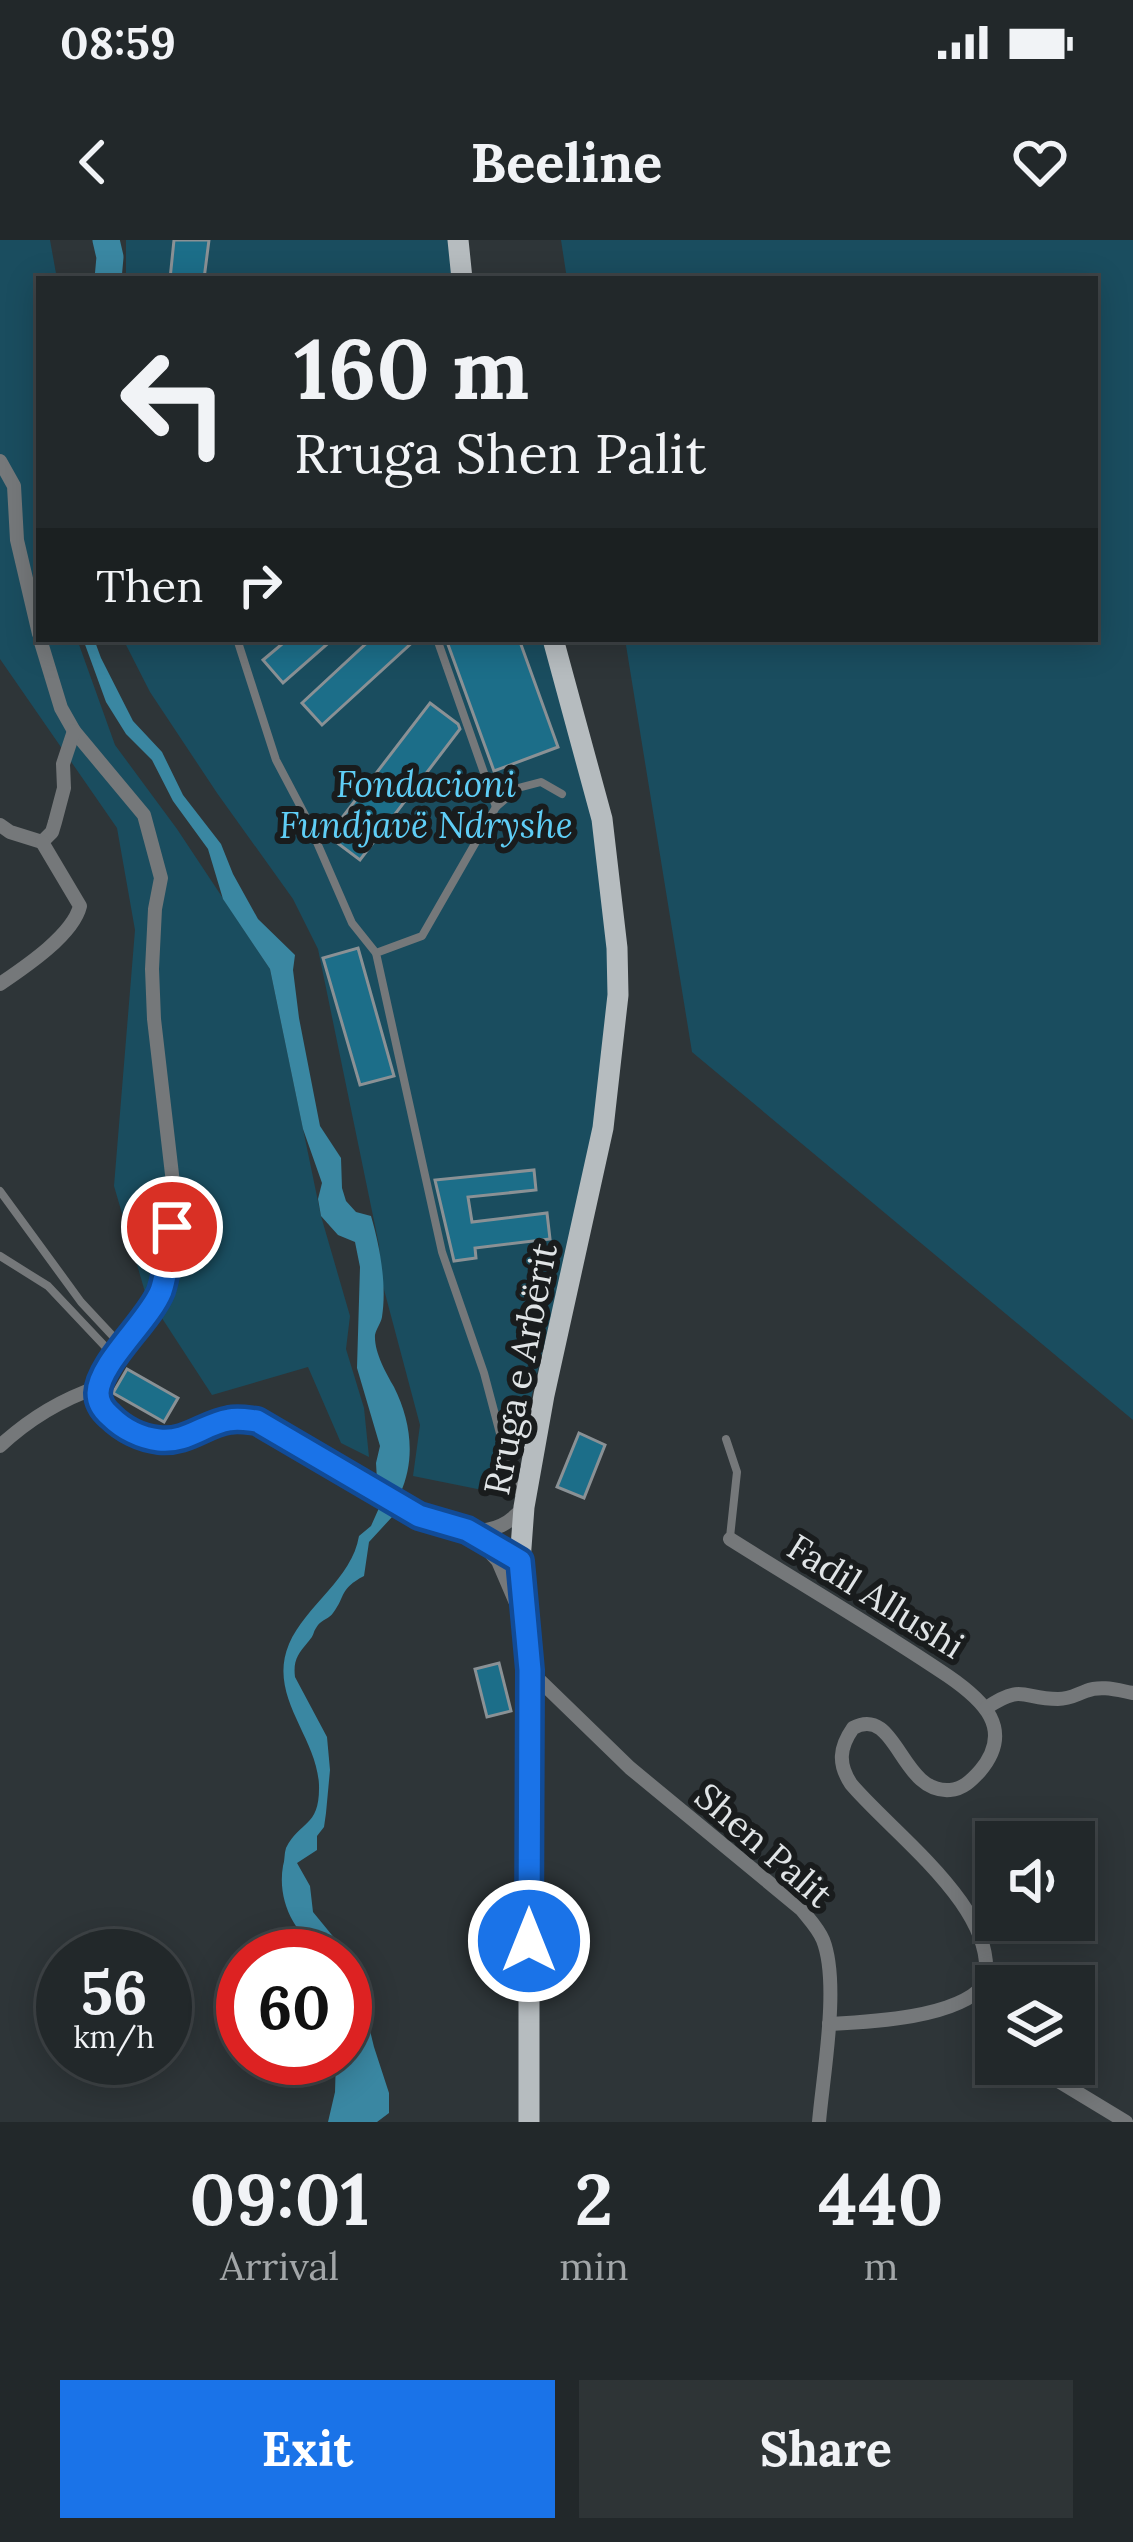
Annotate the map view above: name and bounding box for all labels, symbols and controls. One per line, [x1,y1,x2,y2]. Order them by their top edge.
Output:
text: 08:59 [60,14,176,71]
text: Beeline [471,128,662,197]
icon: back [60,129,126,195]
icon: heart [1007,129,1073,195]
text: 160 m [294,314,529,422]
icon: left [96,324,252,480]
text: Rruga Shen Palit [294,419,707,488]
icon: right [227,552,293,618]
text: Then [96,557,203,614]
park label: Fondacioni Fundjavë Ndryshe [279,761,573,848]
pin [121,1176,223,1278]
icon: arrive [139,1194,205,1260]
street label: Rruga e Arbërit [473,1239,567,1499]
street label: Fadil Allushi [779,1524,973,1668]
street label: Shen Palit [686,1773,842,1917]
map controls [975,1821,1095,2085]
button: sound [975,1821,1095,1941]
position arrow [466,1878,592,2004]
speed limit sign: 60 [216,1929,372,2085]
text: 56 [81,1954,147,2030]
button: layers [975,1965,1095,2085]
text: km/h [73,2018,155,2056]
text: 09:01 [189,2153,370,2245]
text: 2 [575,2153,613,2245]
text: 440 [818,2153,943,2245]
text: Arrival [220,2241,339,2291]
text: min [559,2241,629,2291]
text: m [863,2241,898,2291]
button: Exit [60,2380,555,2518]
button: Share [579,2380,1073,2518]

